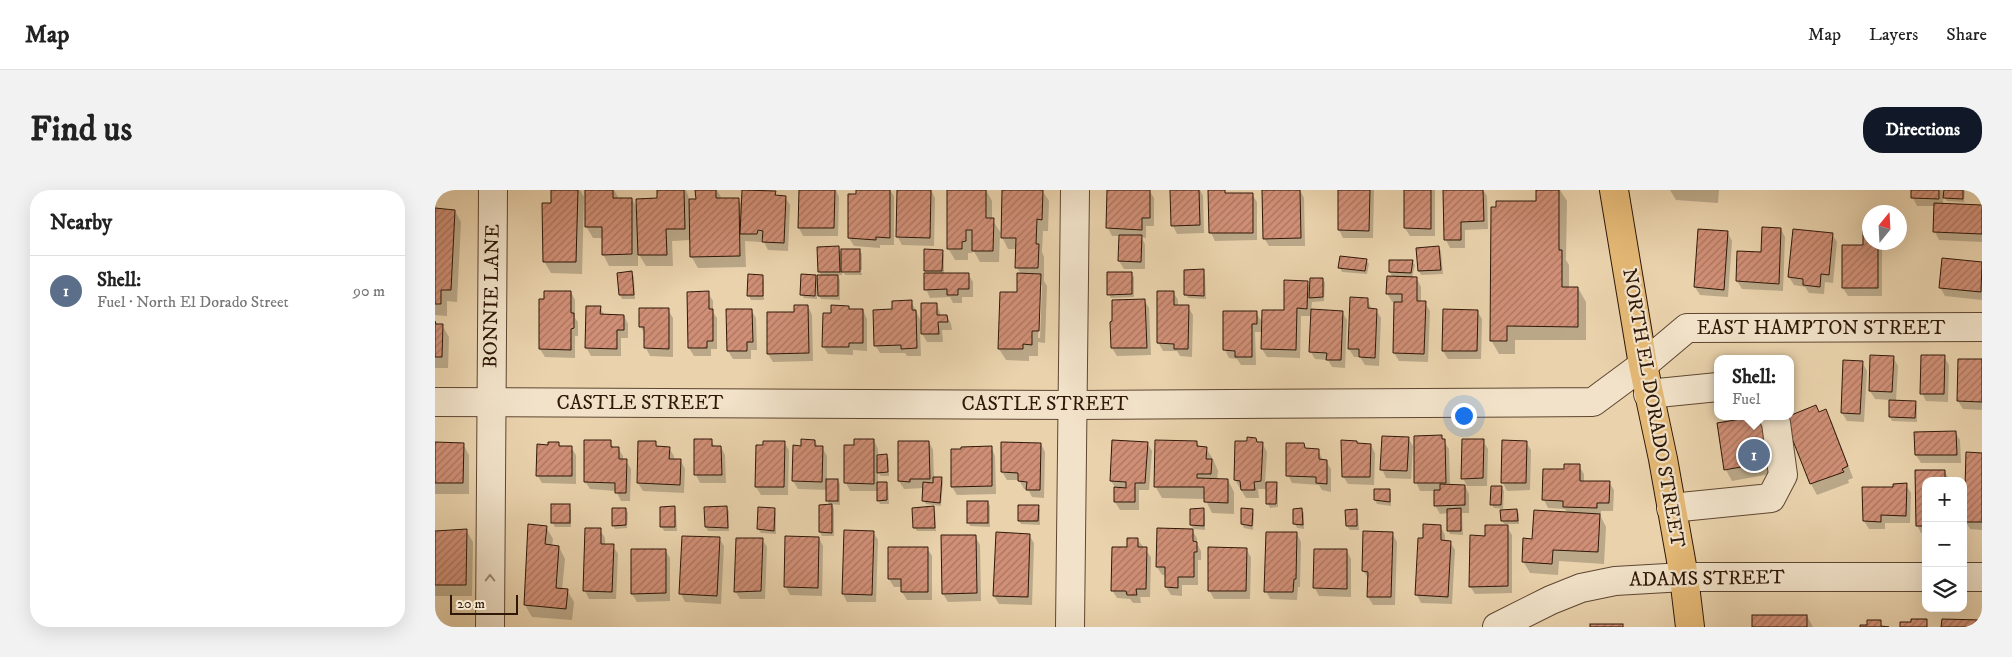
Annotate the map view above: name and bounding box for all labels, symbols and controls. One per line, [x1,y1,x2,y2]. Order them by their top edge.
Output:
text: Map [25,20,69,50]
text: Map [1808,24,1841,46]
text: Layers [1869,24,1918,46]
text: Share [1946,24,1987,46]
button: Directions [1863,107,1982,153]
text: Find us [30,108,132,152]
north arrow [1862,205,1907,250]
text: Nearby [50,210,112,236]
street label: BONNIE LANE [478,224,506,368]
street label: NORTH EL DORADO STREET [1616,266,1690,550]
text: Shell: [97,269,141,292]
text: 1 [63,281,69,301]
text: 90 m [353,281,385,301]
text: Fuel · North El Dorado Street [97,292,289,312]
street label: EAST HAMPTON STREET [1697,316,1945,341]
popup [1714,355,1794,420]
text: Shell: [1732,366,1776,389]
text: Fuel [1732,389,1760,409]
street label: CASTLE STREET [557,391,723,416]
street label: CASTLE STREET [962,392,1128,417]
your location [1451,403,1477,429]
pin: 1 [1738,436,1770,474]
map controls [1922,477,1967,612]
button: + [1922,477,1967,522]
button: − [1922,522,1967,567]
street label: ADAMS STREET [1629,565,1785,593]
button: layers [1922,567,1967,612]
one-way arrow [485,574,495,582]
scale bar [450,592,517,615]
text: 20 m [457,595,485,613]

